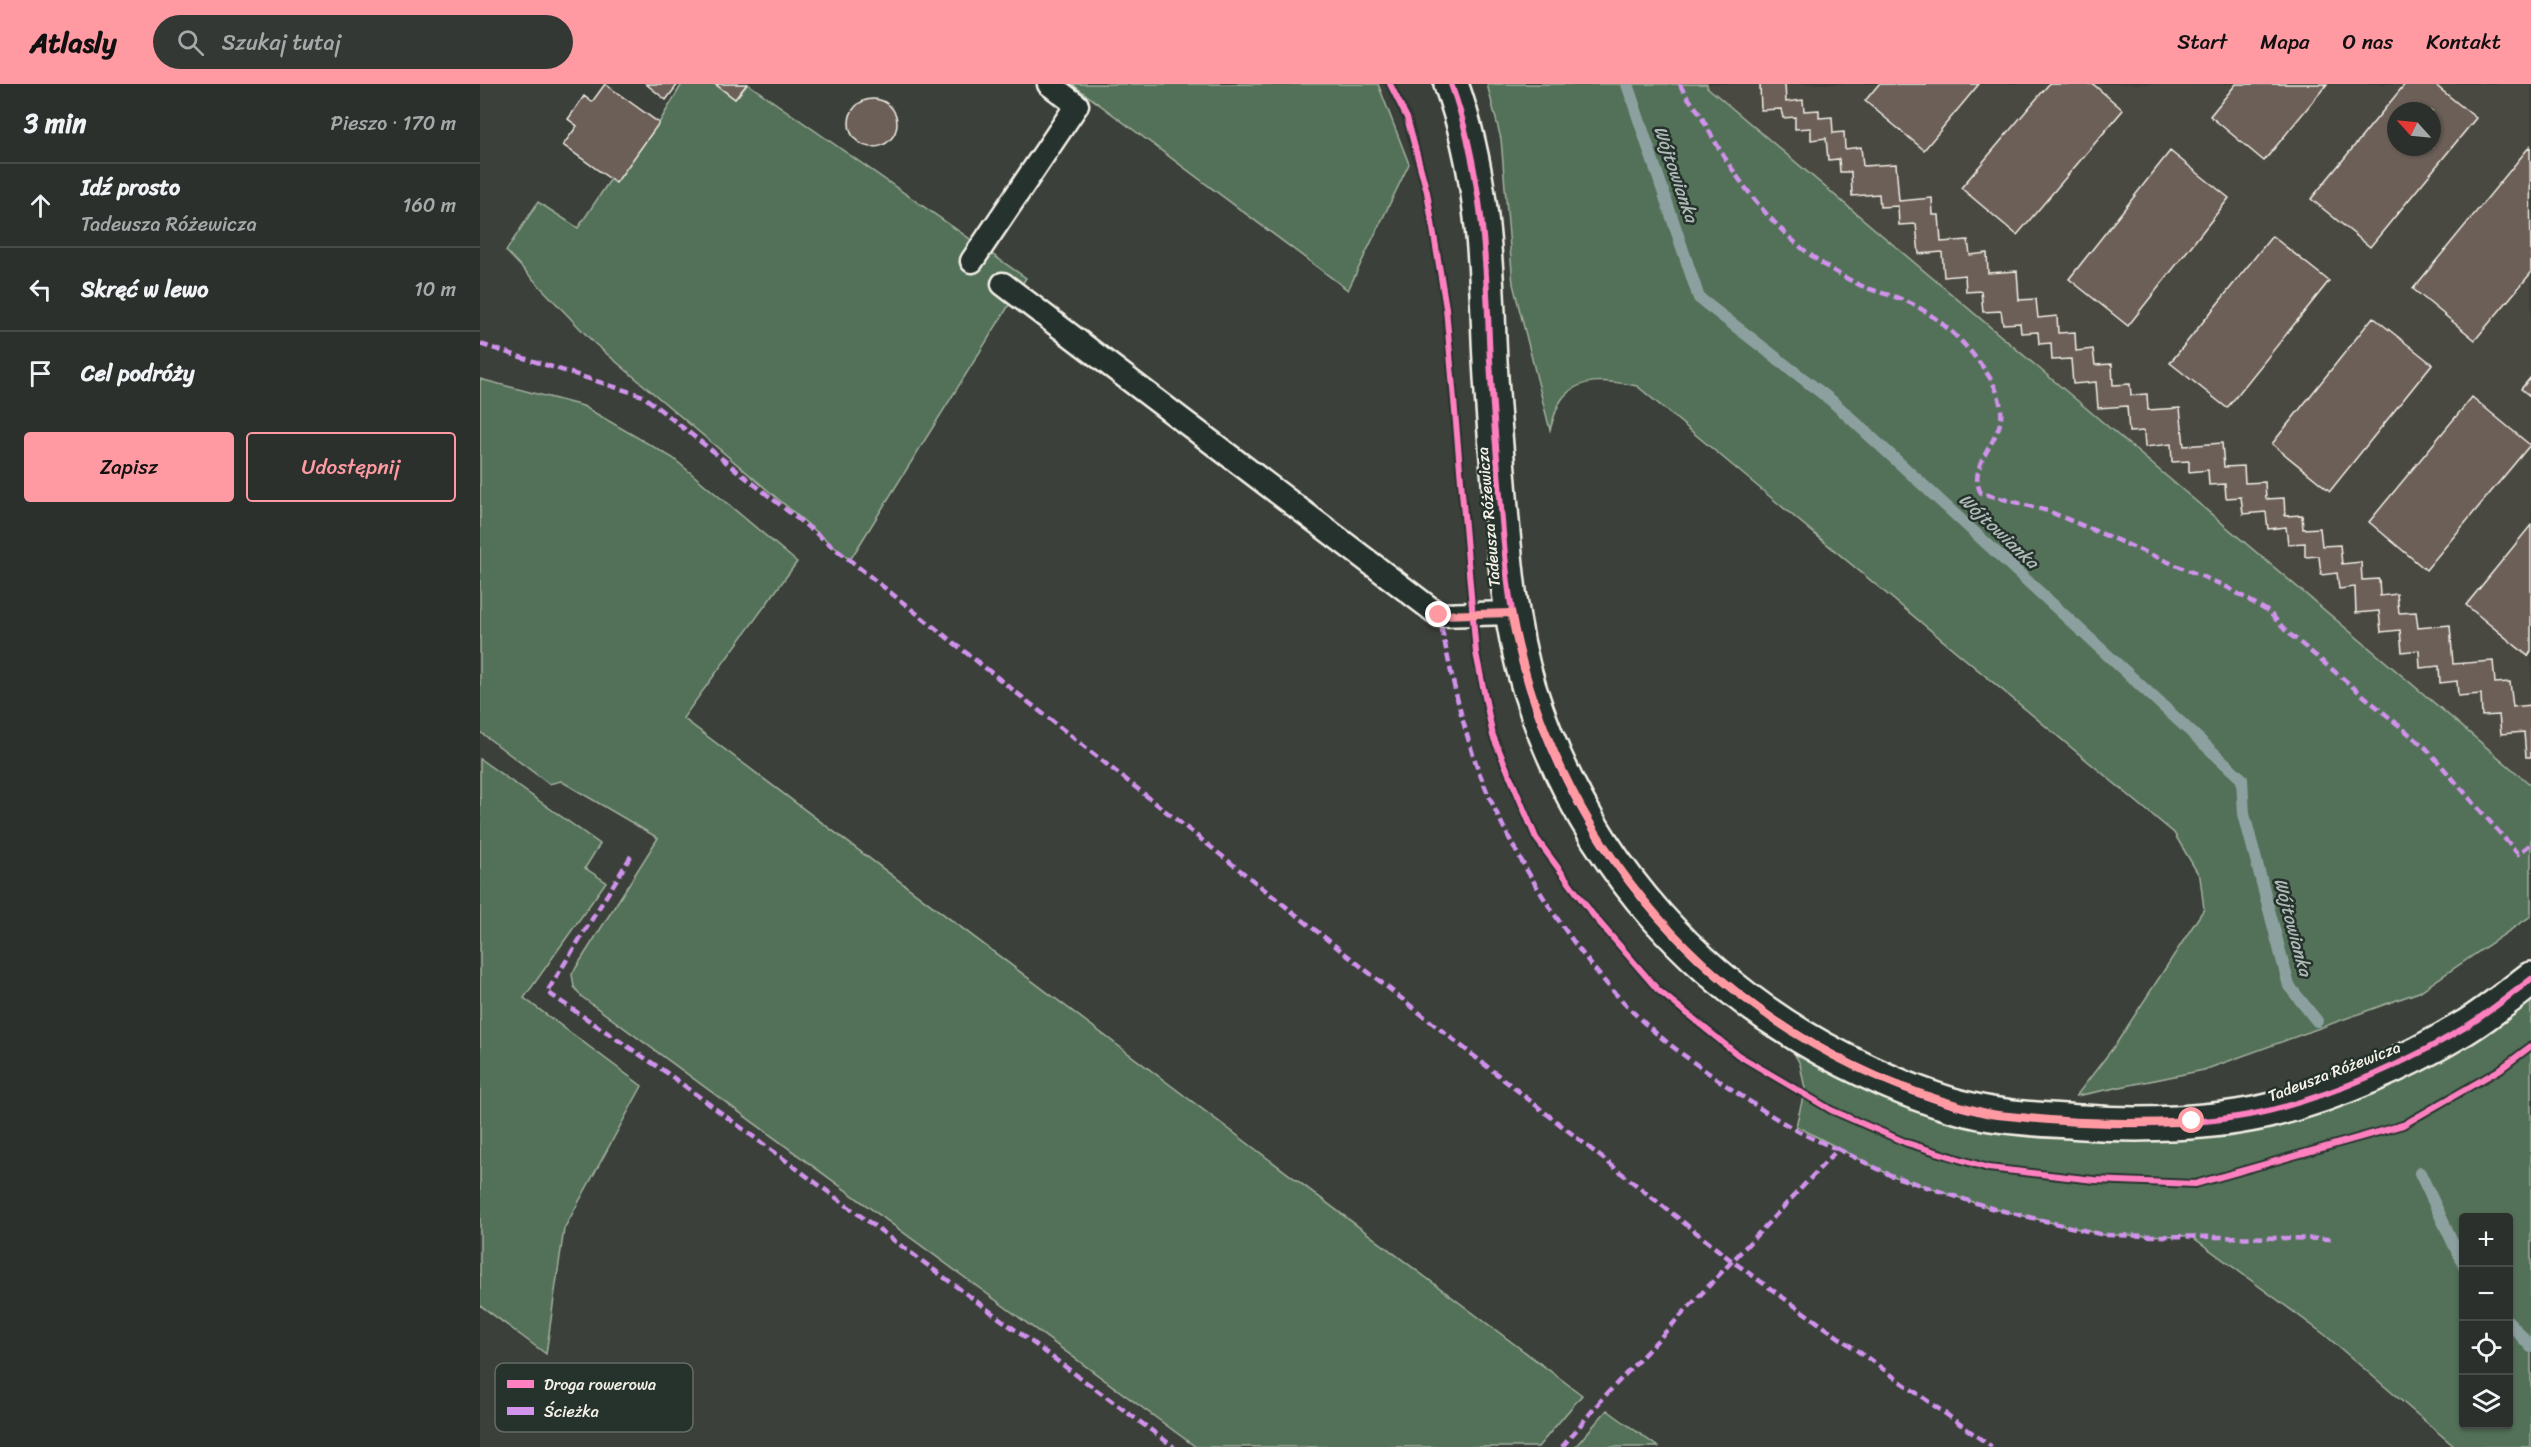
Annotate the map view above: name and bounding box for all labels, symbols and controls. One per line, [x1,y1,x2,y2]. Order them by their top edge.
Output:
search box [153,15,573,69]
text: Atlasly [30,18,117,67]
text: Szukaj tutaj [222,23,341,62]
text: Start [2177,23,2227,61]
text: Mapa [2260,23,2310,61]
text: O nas [2343,23,2393,61]
text: Kontakt [2426,23,2501,61]
icon: search [174,26,207,59]
text: 3 min [24,100,86,146]
north arrow [2387,102,2441,156]
text: Pieszo · 170 m [331,106,456,141]
water label: Wójtowianka [1644,121,1708,229]
text: Idź prosto [81,168,180,207]
text: 160 m [403,188,456,223]
icon: ahead [24,189,57,222]
text: Tadeusza Różewicza [81,207,257,242]
text: Skręć w lewo [81,270,208,309]
text: 10 m [414,272,456,307]
icon: left [24,273,57,306]
text: Cel podróży [81,354,194,393]
icon: arrive [24,357,57,390]
button: Zapisz [24,432,234,502]
button: Udostępnij [246,432,456,502]
street label: Tadeusza Różewicza [1468,446,1509,588]
water label: Wójtowianka [1951,485,2048,578]
route end [1425,601,1451,627]
water label: Wójtowianka [2265,874,2322,982]
street label: Tadeusza Różewicza [2263,1033,2405,1110]
route start [2178,1107,2204,1133]
map controls [2459,1213,2513,1429]
button: + [2459,1213,2513,1267]
button: − [2459,1267,2513,1321]
button: locate [2459,1321,2513,1375]
legend [495,1363,693,1432]
text: Droga rowerowa [544,1370,656,1399]
button: layers [2459,1375,2513,1429]
text: Ścieżka [544,1397,599,1426]

